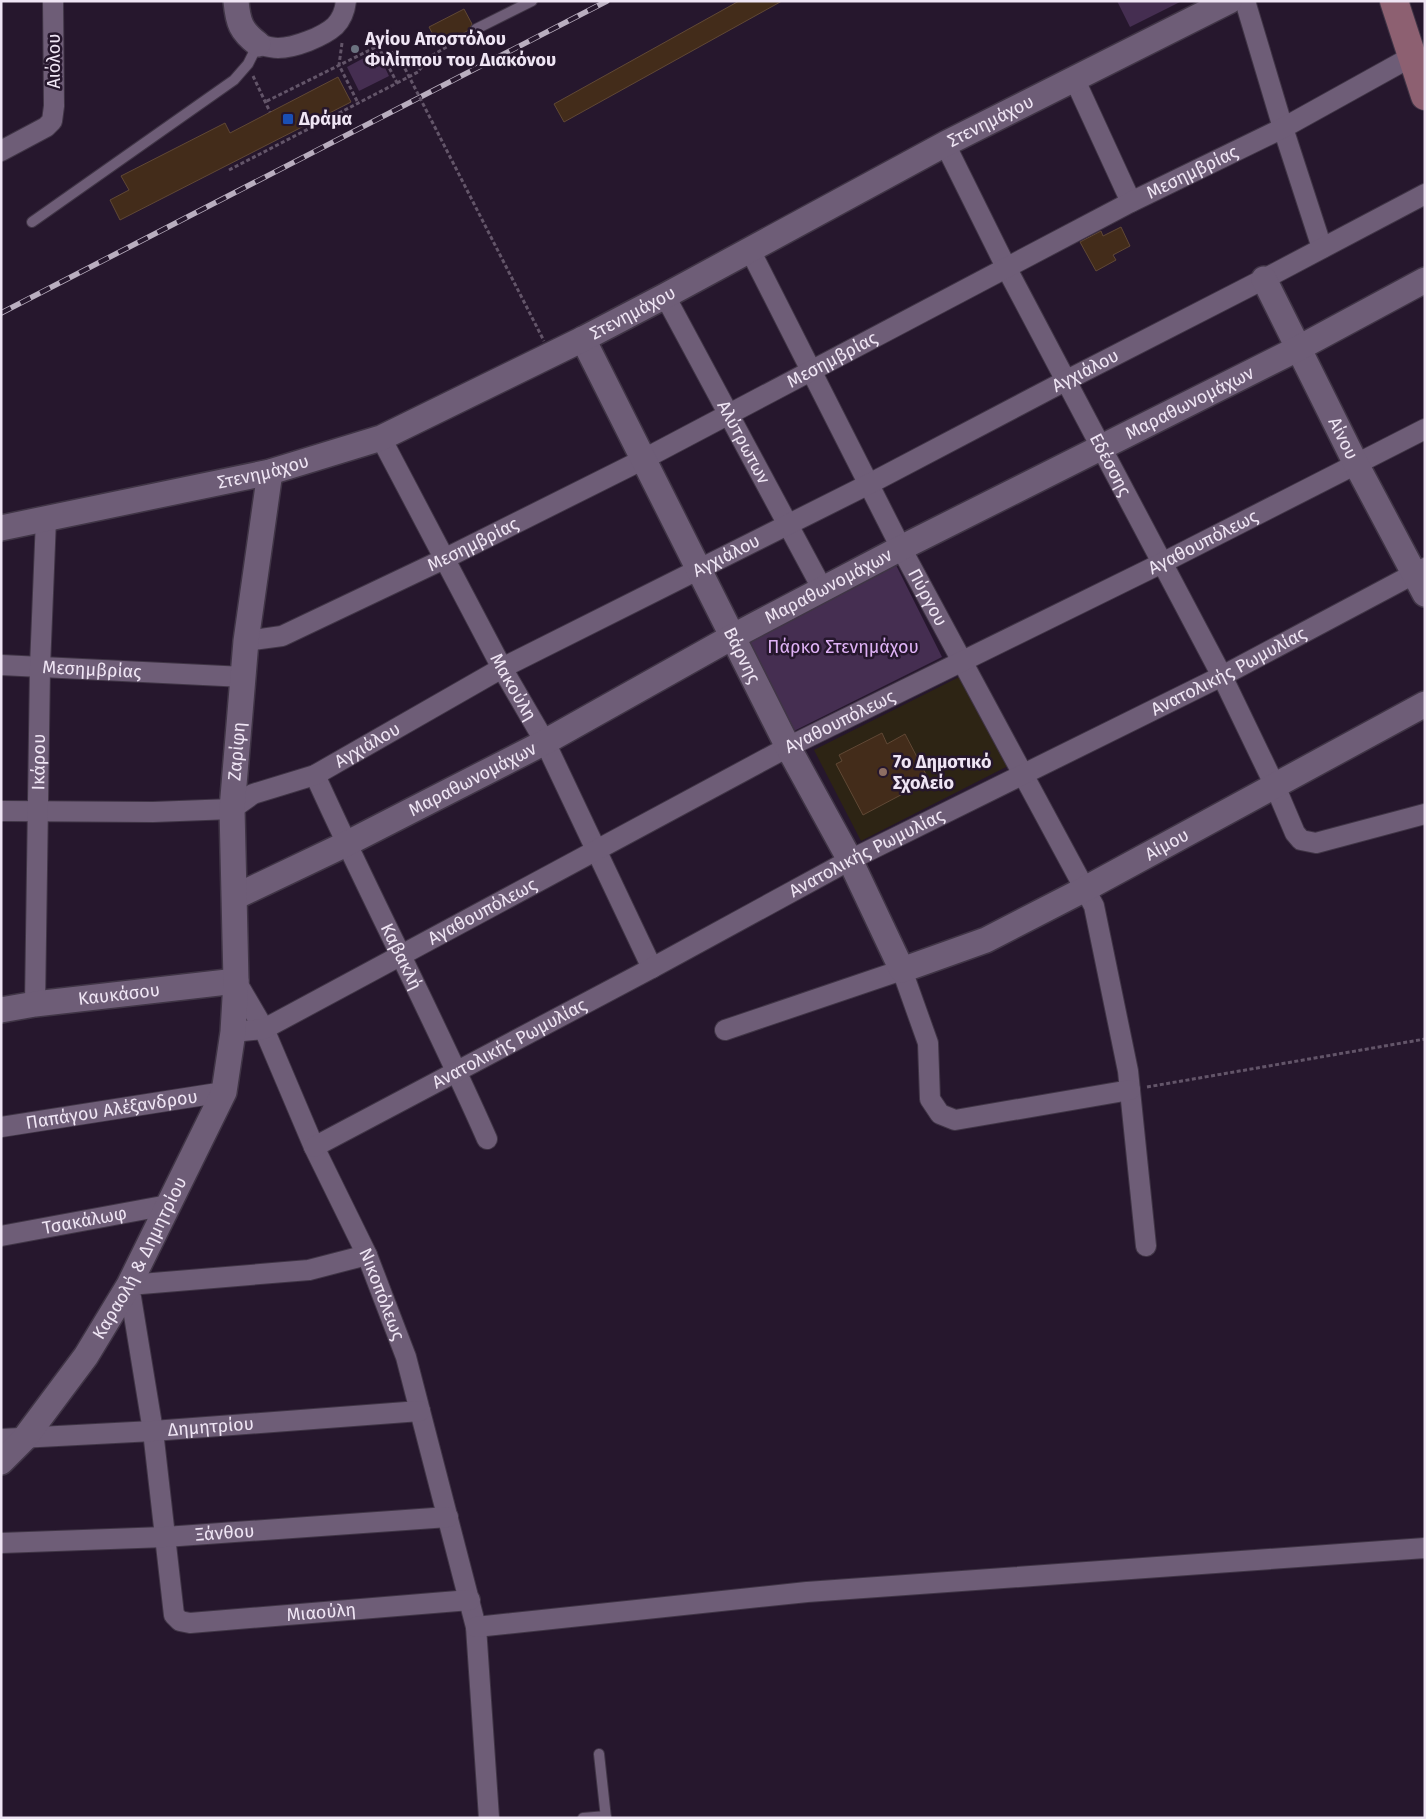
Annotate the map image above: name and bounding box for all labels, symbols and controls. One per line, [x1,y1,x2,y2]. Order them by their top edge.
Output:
place label: Αγίου Αποστόλου Φιλίππου του Διακόνου [364,28,556,71]
street label: Αιόλου [43,33,65,89]
marker: Αγίου Αποστόλου Φιλίππου του Διακόνου [349,43,361,55]
street label: Στενημάχου [944,90,1037,152]
place label: Δράμα [298,108,353,130]
marker: Δράμα [281,112,295,126]
street label: Μεσημβρίας [1143,140,1242,204]
street label: Στενημάχου [586,281,679,344]
street label: Μεσημβρίας [783,327,882,393]
street label: Αγχιάλου [1048,344,1123,397]
street label: Μαραθωνομάχων [1122,361,1258,444]
street label: Αλύτρωτων [712,397,775,488]
street label: Αίνου [1323,413,1363,463]
street label: Εδέσσης [1085,430,1136,501]
street label: Στενημάχου [215,450,312,494]
street label: Αγαθουπόλεως [1144,505,1262,579]
street label: Μεσημβρίας [424,512,523,576]
street label: Αγχιάλου [689,530,763,582]
street label: Μαραθωνομάχων [761,544,896,629]
street label: Πύργου [903,565,952,630]
street label: Ανατολικής Ρωμυλίας [1147,622,1310,720]
street label: Βάρνης [719,624,765,687]
park label: Πάρκο Στενημάχου [767,636,919,658]
street label: Μακούλη [485,650,541,725]
street label: Μεσημβρίας [42,656,143,683]
street label: Αγαθουπόλεως [781,685,899,758]
street label: Αγχιάλου [330,718,404,773]
street label: Ζαρίφη [223,721,250,782]
street label: Ικάρου [27,734,50,790]
street label: Μαραθωνομάχων [405,737,540,821]
place label: 7ο Δημοτικό Σχολείο [893,751,991,794]
marker: 7ο Δημοτικό Σχολείο [877,766,889,778]
street label: Ανατολικής Ρωμυλίας [785,804,948,902]
street label: Αίμου [1141,824,1193,865]
street label: Αγαθουπόλεως [424,873,541,950]
street label: Καβακλή [376,920,427,993]
street label: Καυκάσου [77,979,161,1010]
street label: Ανατολικής Ρωμυλίας [428,993,591,1093]
street label: Παπάγου Αλέξανδρου [24,1085,199,1134]
street label: Καραολή & Δημητρίου [88,1173,192,1343]
street label: Τσακάλωφ [41,1202,129,1239]
street label: Νικοπόλεως [354,1244,410,1344]
street label: Δημητρίου [167,1412,255,1441]
street label: Ξάνθου [194,1520,255,1546]
street label: Μιαούλη [285,1598,357,1626]

